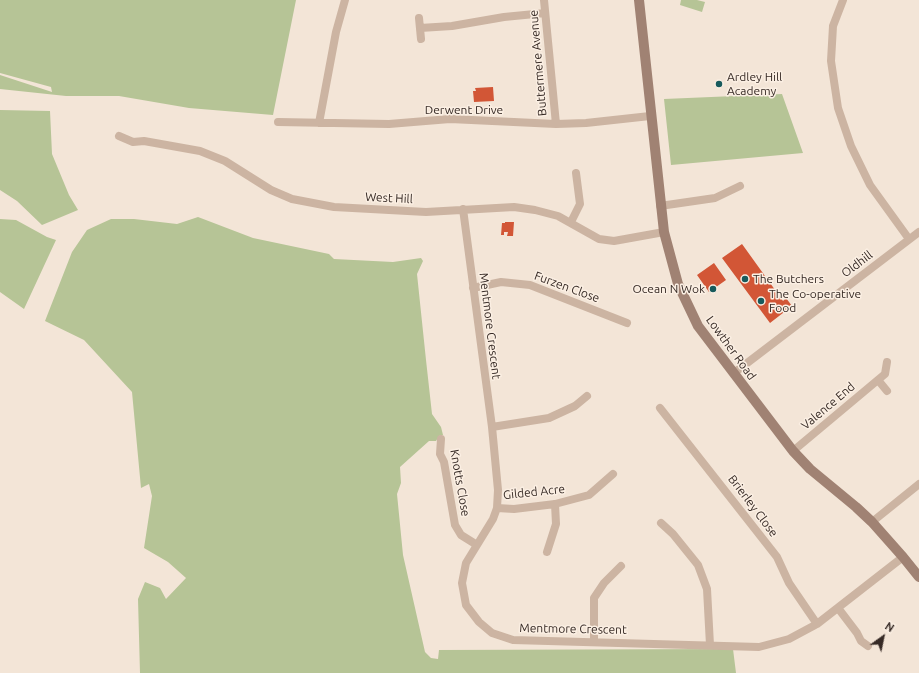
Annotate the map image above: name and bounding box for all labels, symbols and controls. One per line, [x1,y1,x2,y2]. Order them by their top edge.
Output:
street label: Buttermere Avenue [526,9,550,117]
place label: Ardley Hill Academy [727,70,782,98]
marker: Ardley Hill Academy [714,79,724,89]
street label: Derwent Drive [425,103,503,117]
street label: West Hill [365,190,413,206]
street label: Oldhill [838,248,876,280]
street label: Furzen Close [532,269,602,305]
street label: Mentmore Crescent [476,272,504,380]
place label: The Butchers [753,272,824,286]
marker: The Butchers [740,274,750,284]
place label: Ocean N Wok [632,282,705,296]
marker: Ocean N Wok [708,284,718,294]
place label: The Co-operative Food [769,287,861,315]
marker: The Co-operative Food [756,296,766,306]
street label: Lowther Road [703,313,759,383]
street label: Valence End [798,379,858,433]
street label: Knotts Close [447,448,473,518]
street label: Brierley Close [725,472,781,540]
street label: Gilded Acre [502,482,566,502]
north arrow [863,617,903,657]
text: N [883,620,896,634]
street label: Mentmore Crescent [519,621,627,637]

